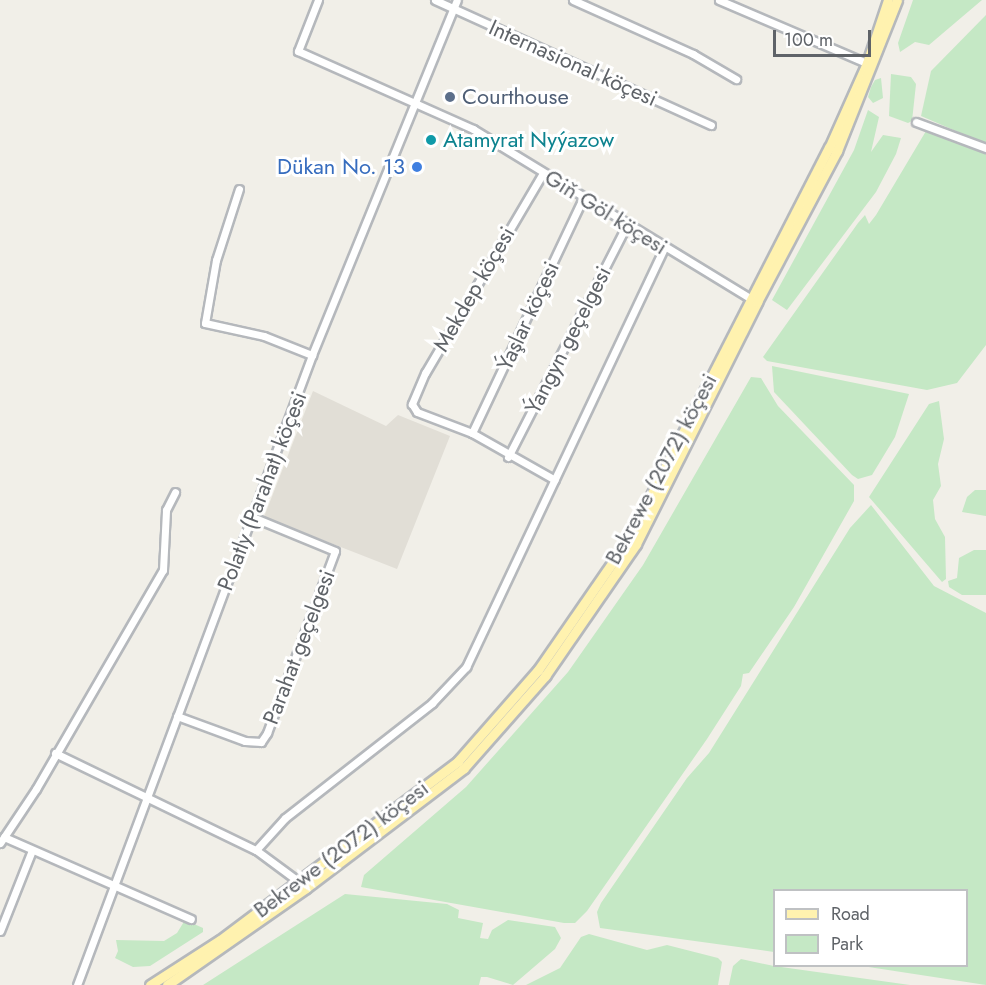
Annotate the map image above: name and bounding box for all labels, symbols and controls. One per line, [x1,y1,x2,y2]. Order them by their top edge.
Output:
street label: Internasional köçesi [485,14,661,112]
scale bar [776,18,874,56]
text: 100 m [784,27,833,53]
place label: Courthouse [462,84,569,110]
marker: Courthouse [443,90,457,104]
place label: Atamyrat Nyýazow [443,127,614,153]
marker: Atamyrat Nyýazow [424,133,438,147]
place label: Dükan No. 13 [277,154,405,180]
marker: Dükan No. 13 [410,160,424,174]
street label: Giň Göl köçesi [540,164,672,260]
street label: Mekdep köçesi [428,222,520,356]
street label: Ýaşlar köçesi [491,257,565,375]
street label: Ýangyn geçelgesi [519,262,617,418]
street label: Bekrewe (2072) köçesi [600,369,722,569]
street label: Polatly (Parahat) köçesi [212,388,312,594]
street label: Parahat geçelgesi [257,566,341,728]
street label: Bekrewe (2072) köçesi [248,775,434,923]
legend [773,889,968,967]
text: Road [831,901,870,927]
text: Park [831,931,863,957]

